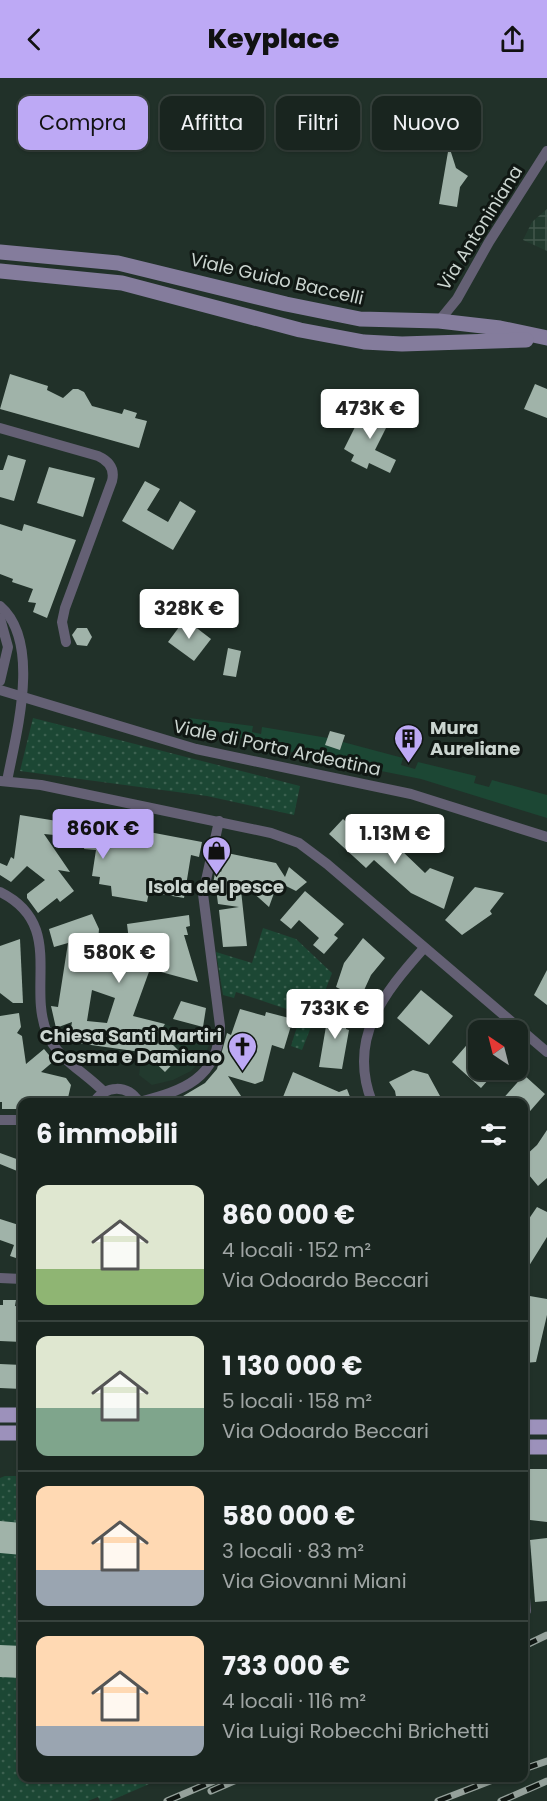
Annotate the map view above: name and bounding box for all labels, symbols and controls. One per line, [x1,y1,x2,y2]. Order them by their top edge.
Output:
text: Keyplace [208,20,339,57]
icon: back [18,23,51,56]
icon: share [496,23,529,56]
chip: Compra [18,96,148,150]
chip: Affitta [160,96,264,150]
chip: Filtri [276,96,360,150]
chip: Nuovo [372,96,481,150]
street label: Via Antoniniana [431,160,528,295]
street label: Viale Guido Baccelli [188,246,366,311]
pin: 473K € [321,389,419,440]
text: 473K € [335,394,405,422]
pin: 328K € [140,589,238,640]
text: 328K € [154,594,224,622]
street label: Viale di Porta Ardeatina [171,713,383,782]
place label: Mura Aureliane [430,715,520,761]
building icon: Mura Aureliane [393,722,425,764]
pin: 860K € [54,809,152,860]
text: 860K € [67,814,139,842]
pin: 1.13M € [340,814,450,865]
text: 1.13M € [359,819,431,847]
shop icon: Isola del pesce [200,834,232,876]
place label: Isola del pesce [148,874,284,899]
pin: 580K € [70,933,168,984]
text: 580K € [82,938,156,966]
pin: 733K € [286,989,384,1040]
text: 733K € [301,994,370,1022]
north arrow [468,1020,528,1080]
map controls [468,1020,528,1080]
place label: Chiesa Santi Martiri Cosma e Damiano [40,1023,222,1069]
church icon: Chiesa Santi Martiri Cosma e Damiano [227,1030,259,1072]
text: 6 immobili [36,1116,178,1152]
icon: filters [477,1118,510,1151]
text: 860 000 € [222,1197,355,1233]
icon: home [84,1209,156,1281]
text: 4 locali · 152 m² [222,1236,371,1264]
text: Via Odoardo Beccari [222,1266,429,1294]
text: 1 130 000 € [222,1348,362,1384]
icon: home [84,1360,156,1432]
text: 5 locali · 158 m² [222,1387,372,1415]
text: Via Odoardo Beccari [222,1417,429,1445]
text: 580 000 € [222,1498,355,1534]
icon: home [84,1510,156,1582]
text: 3 locali · 83 m² [222,1537,364,1565]
text: Via Giovanni Miani [222,1567,407,1595]
text: 733 000 € [222,1648,350,1684]
icon: home [84,1660,156,1732]
text: 4 locali · 116 m² [222,1687,366,1715]
text: Via Luigi Robecchi Brichetti [222,1717,489,1745]

